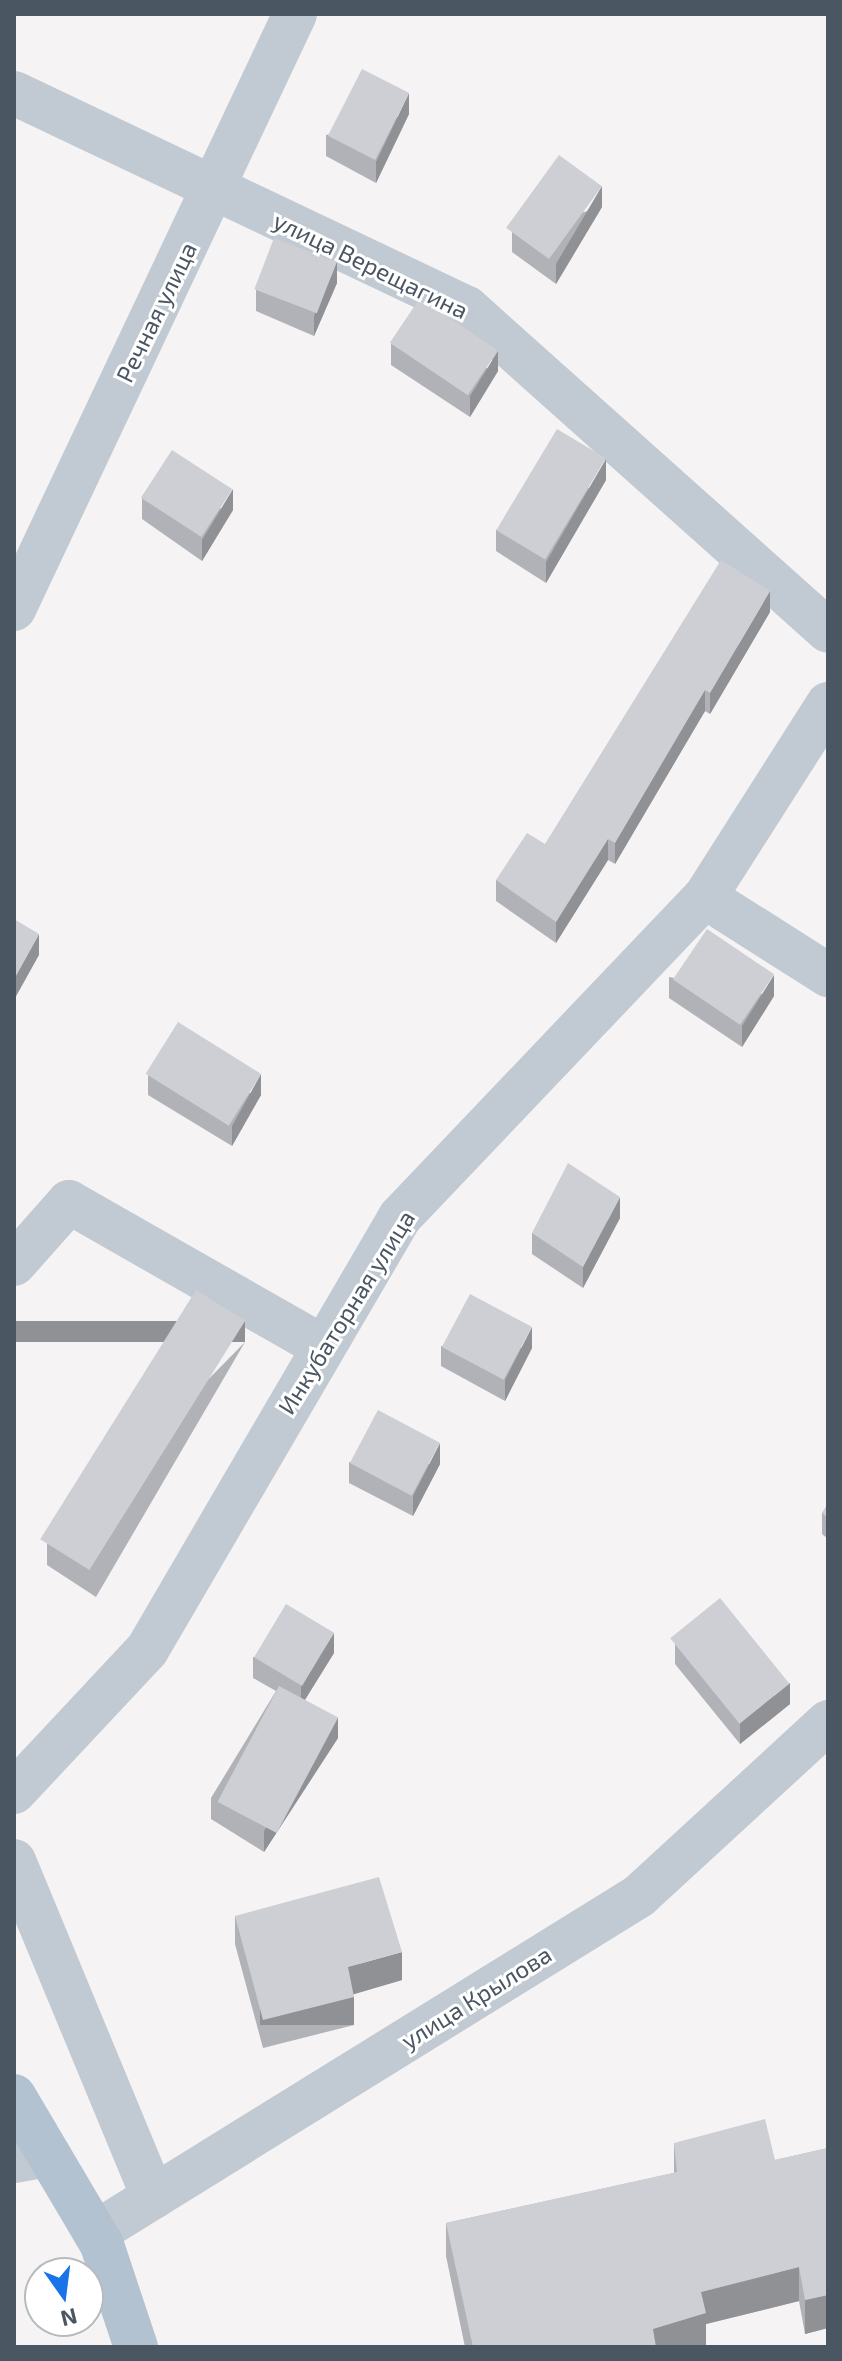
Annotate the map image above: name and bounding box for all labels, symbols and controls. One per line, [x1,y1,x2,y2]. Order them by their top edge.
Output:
street label: улица Верещагина [269,205,473,325]
street label: Речная улица [110,237,202,387]
street label: Инкубаторная улица [271,1205,421,1419]
street label: улица Крылова [396,1939,556,2055]
north arrow [24,2257,104,2337]
text: N [58,2304,80,2333]

